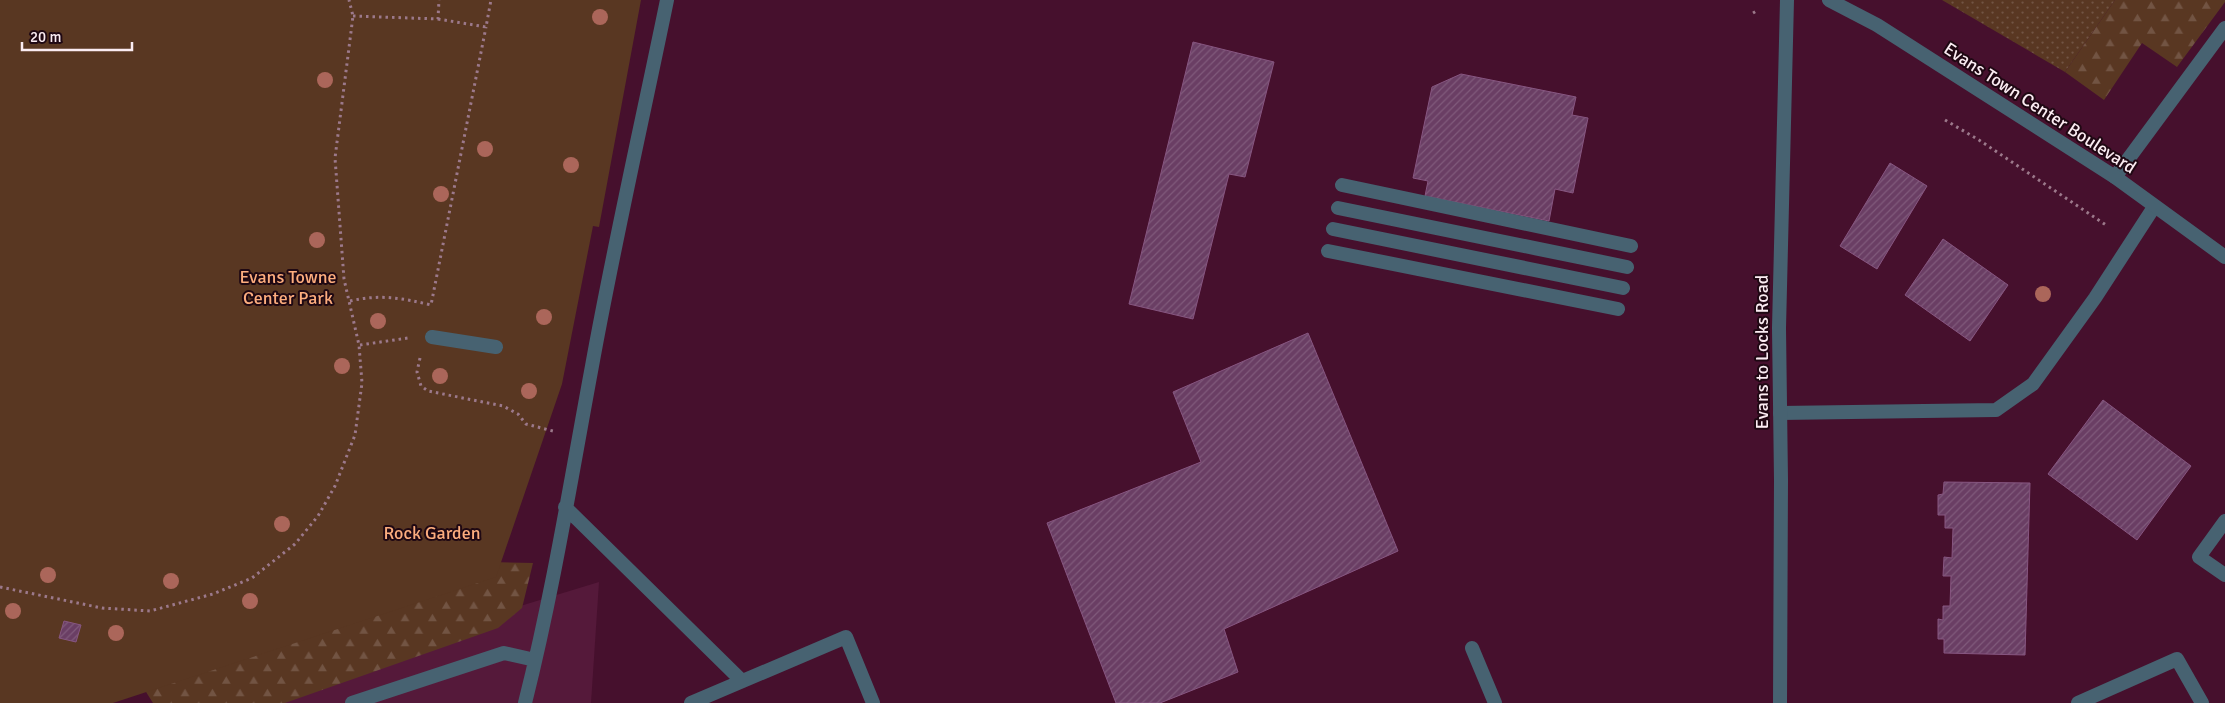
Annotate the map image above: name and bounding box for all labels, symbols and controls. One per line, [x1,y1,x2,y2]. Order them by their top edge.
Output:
scale bar [22,20,132,52]
text: 20 m [30,28,61,46]
street label: Evans Town Center Boulevard [1940,38,2140,178]
park label: Evans Towne Center Park [239,266,337,309]
street label: Evans to Locks Road [1751,275,1773,429]
park label: Rock Garden [384,522,480,544]

